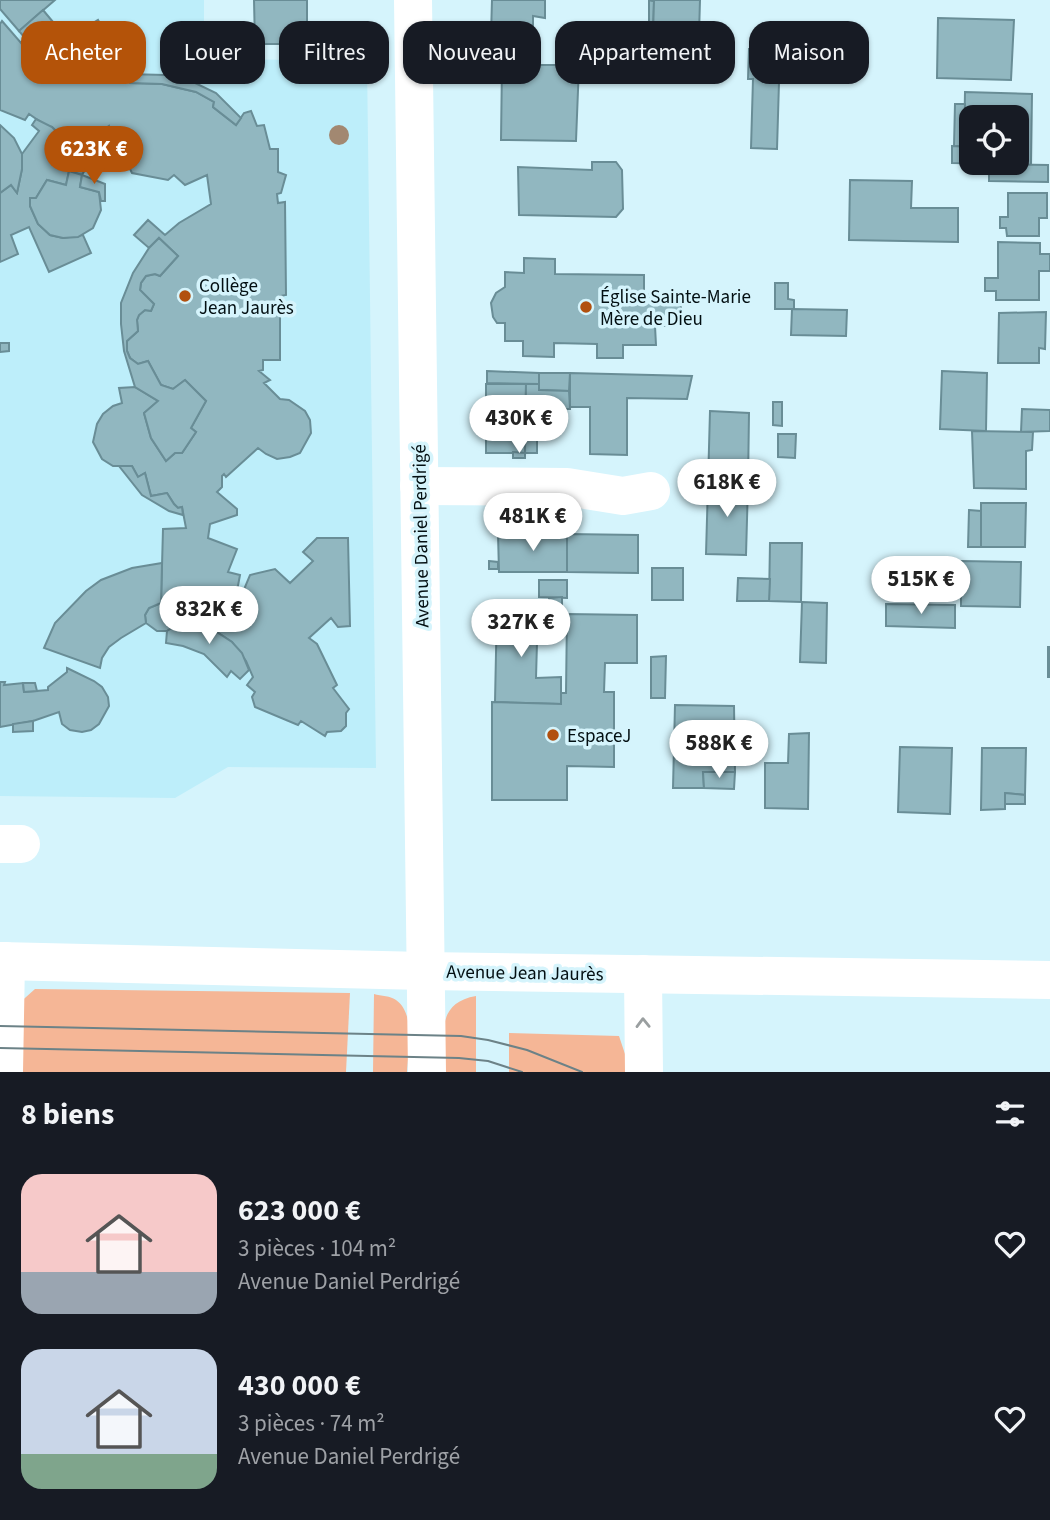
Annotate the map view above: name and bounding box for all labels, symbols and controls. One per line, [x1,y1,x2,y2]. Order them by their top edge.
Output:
chip: Acheter [21,21,146,84]
chip: Louer [160,21,265,84]
chip: Filtres [279,21,389,84]
chip: Nouveau [403,21,541,84]
chip: Appartement [555,21,735,84]
chip: Maison [749,21,869,84]
map controls [959,105,1029,175]
button: locate [959,105,1029,175]
pin: 623K € [37,127,151,186]
text: 623K € [60,132,128,165]
place label: Collège Jean Jaurès [199,273,294,322]
place label: Église Sainte-Marie Mère de Dieu [600,284,751,333]
marker: Collège Jean Jaurès [177,288,193,304]
marker: Église Sainte-Marie Mère de Dieu [578,299,594,315]
pin: 430K € [462,396,576,455]
text: 430K € [485,401,553,434]
street label: Avenue Daniel Perdrigé [406,444,437,628]
pin: 618K € [670,460,784,519]
text: 618K € [693,465,761,498]
pin: 481K € [476,494,590,553]
text: 481K € [499,499,567,532]
pin: 515K € [864,556,978,616]
text: 515K € [887,562,955,595]
pin: 832K € [152,586,266,646]
text: 832K € [175,592,243,625]
pin: 327K € [464,600,578,659]
text: 327K € [487,605,555,638]
pin: 588K € [662,720,776,780]
place label: EspaceJ [567,723,631,750]
text: 588K € [685,726,753,759]
marker: EspaceJ [545,727,561,743]
street label: Avenue Jean Jaurès [446,959,604,988]
one-way arrow [635,1017,650,1028]
text: 8 biens [21,1093,114,1136]
icon: filters [991,1095,1029,1133]
text: 623 000 € [238,1189,361,1232]
icon: home [77,1202,161,1286]
icon: heart [991,1225,1029,1263]
text: 3 pièces · 104 m² [238,1232,396,1265]
text: Avenue Daniel Perdrigé [238,1265,460,1298]
text: 430 000 € [238,1364,361,1407]
icon: home [77,1377,161,1461]
icon: heart [991,1400,1029,1438]
text: 3 pièces · 74 m² [238,1407,385,1440]
text: Avenue Daniel Perdrigé [238,1440,460,1473]

